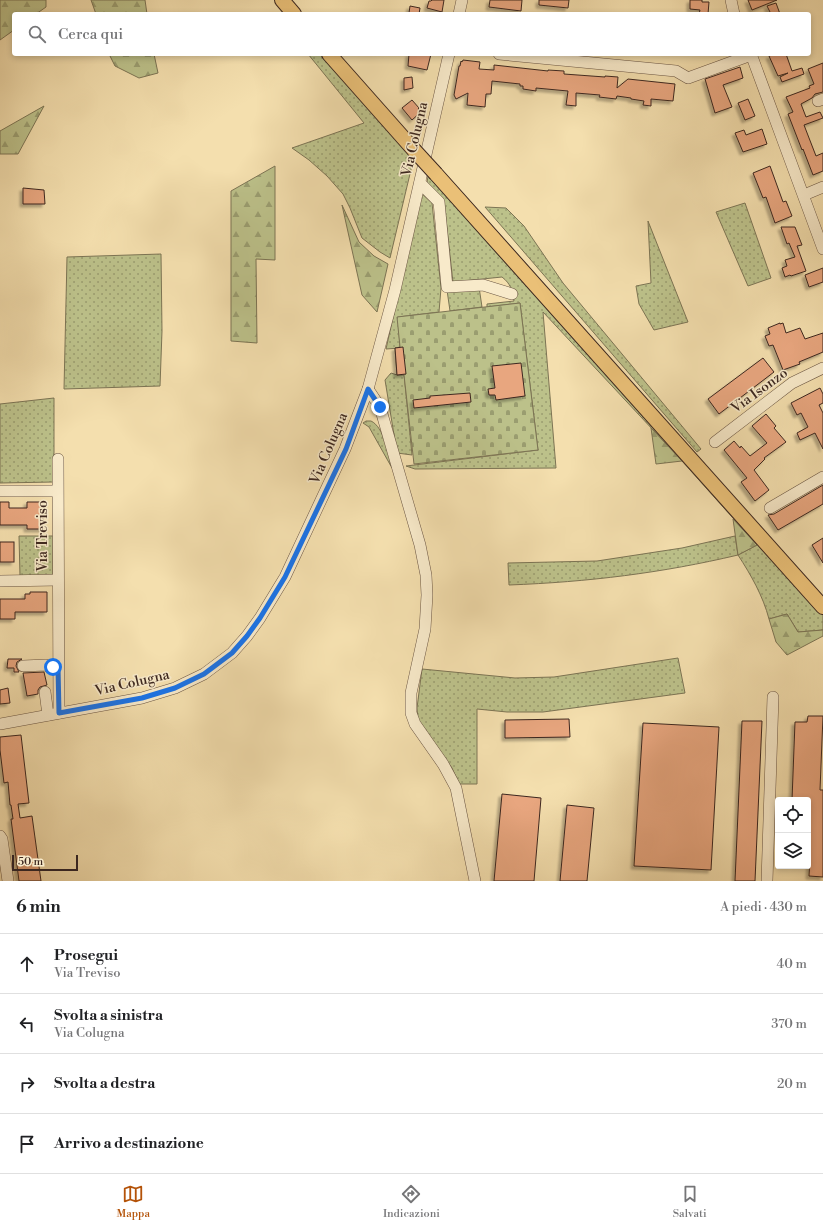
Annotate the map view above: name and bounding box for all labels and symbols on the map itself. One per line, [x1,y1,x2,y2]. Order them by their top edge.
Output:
street label: Via Colugna [397,99,433,179]
street label: Via Isonzo [727,364,792,418]
route end [371,398,389,416]
street label: Via Colugna [305,409,352,488]
street label: Via Treviso [34,500,52,573]
route start [44,658,62,676]
street label: Via Colugna [92,665,172,701]
scale bar [12,853,78,872]

